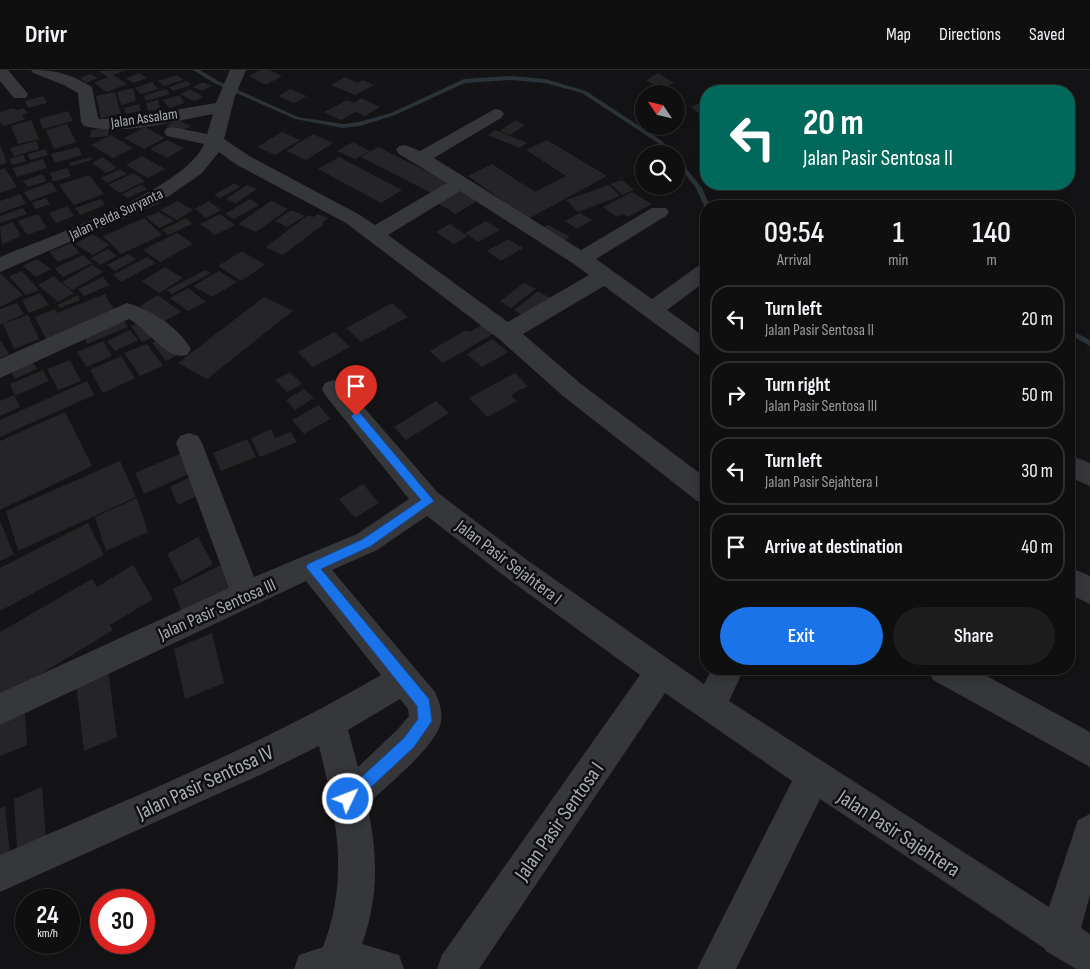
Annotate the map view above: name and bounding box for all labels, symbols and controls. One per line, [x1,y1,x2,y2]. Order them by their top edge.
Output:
text: Drivr [25,20,67,49]
text: Map [886,24,911,45]
text: Directions [939,24,1001,45]
text: Saved [1029,24,1065,45]
north arrow [635,85,685,135]
map controls [635,85,685,195]
text: 20 m [803,102,864,145]
street label: Jalan Assalam [108,104,179,133]
icon: left [720,105,785,170]
button: search [635,145,685,195]
text: Jalan Pasir Sentosa II [803,145,953,172]
street label: Jalan Pelda Suryanta [66,184,166,245]
text: 09:54 [764,215,824,251]
text: 1 [893,215,904,251]
text: 140 [972,215,1011,251]
text: Arrival [777,251,811,270]
text: min [888,251,908,270]
text: m [987,251,997,270]
text: Turn left [765,298,822,321]
icon: left [722,305,750,333]
text: 20 m [1021,308,1053,331]
text: Jalan Pasir Sentosa II [765,321,874,340]
pin [335,365,377,416]
icon: arrive [342,372,370,400]
text: Turn right [765,374,830,397]
icon: right [722,381,750,409]
text: 50 m [1022,384,1053,407]
text: Jalan Pasir Sentosa III [765,397,877,416]
text: Turn left [765,450,822,473]
icon: left [722,457,750,485]
text: 30 m [1021,460,1053,483]
text: Jalan Pasir Sejahtera I [765,473,878,492]
street label: Jalan Pasir Sejahtera I [451,515,566,609]
icon: arrive [722,533,750,561]
text: Arrive at destination [765,536,903,559]
text: 40 m [1021,536,1053,559]
street label: Jalan Pasir Sentosa III [154,574,279,645]
button: Exit [720,607,883,665]
button: Share [893,607,1055,665]
street label: Jalan Pasir Sentosa IV [132,740,278,826]
street label: Jalan Pasir Sentosa I [509,757,609,886]
position arrow [321,772,373,824]
street label: Jalan Pasir Sajehtera [832,784,965,882]
speed limit sign: 30 [90,889,155,954]
text: 24 [36,900,59,931]
text: km/h [37,926,58,941]

